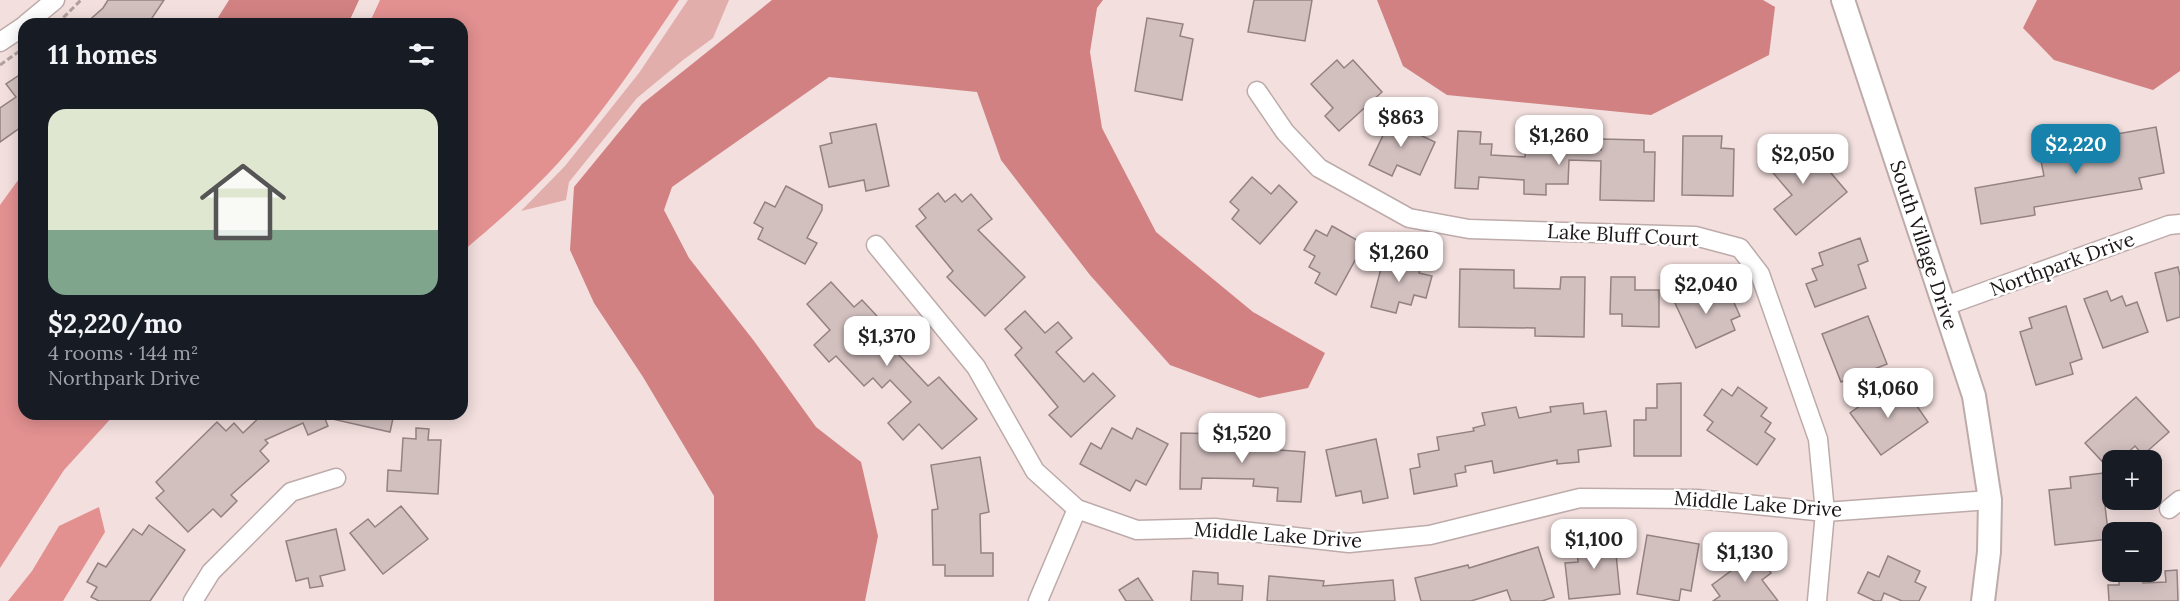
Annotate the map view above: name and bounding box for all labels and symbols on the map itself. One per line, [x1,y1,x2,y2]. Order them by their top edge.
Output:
pin: $863 [1365,97,1437,148]
pin: $1,260 [1510,115,1608,166]
pin: $2,220 [2027,124,2125,175]
pin: $2,050 [1754,134,1852,185]
street label: South Village Drive [1885,157,1964,333]
street label: Lake Bluff Court [1547,218,1700,251]
street label: Northpark Drive [1986,226,2138,301]
pin: $1,260 [1350,232,1448,283]
pin: $2,040 [1657,264,1755,315]
pin: $1,370 [838,316,936,367]
pin: $1,060 [1839,368,1937,419]
pin: $1,520 [1193,413,1291,464]
street label: Middle Lake Drive [1673,485,1843,522]
street label: Middle Lake Drive [1193,516,1363,553]
pin: $1,100 [1545,519,1643,570]
pin: $1,130 [1696,532,1794,583]

